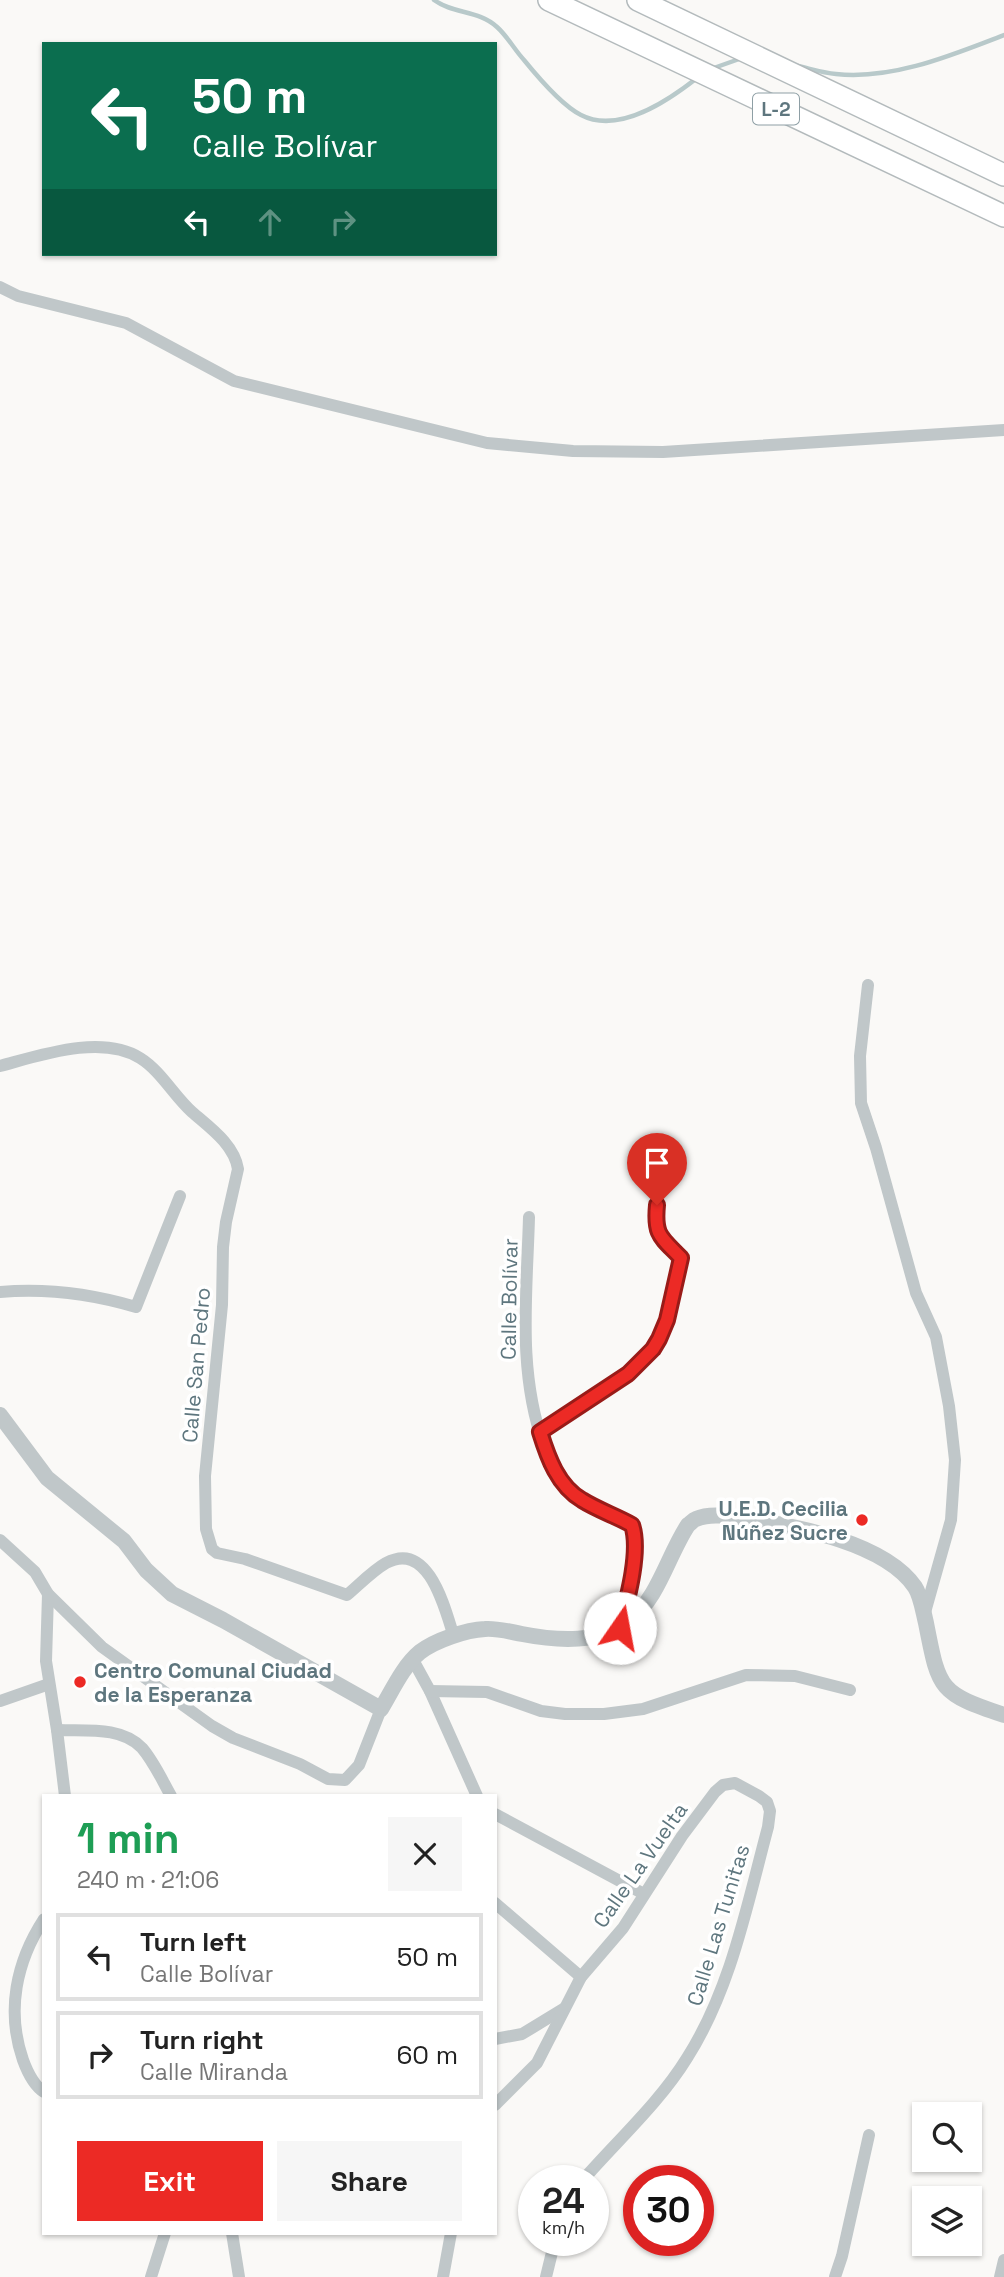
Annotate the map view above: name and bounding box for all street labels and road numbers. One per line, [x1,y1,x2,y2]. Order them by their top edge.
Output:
road number: L-2 [753,94,799,124]
street label: Calle Bolívar [494,1238,524,1360]
street label: Calle San Pedro [176,1286,216,1444]
street label: Calle La Vuelta [587,1797,693,1933]
street label: Calle Las Tunitas [681,1841,755,2009]

